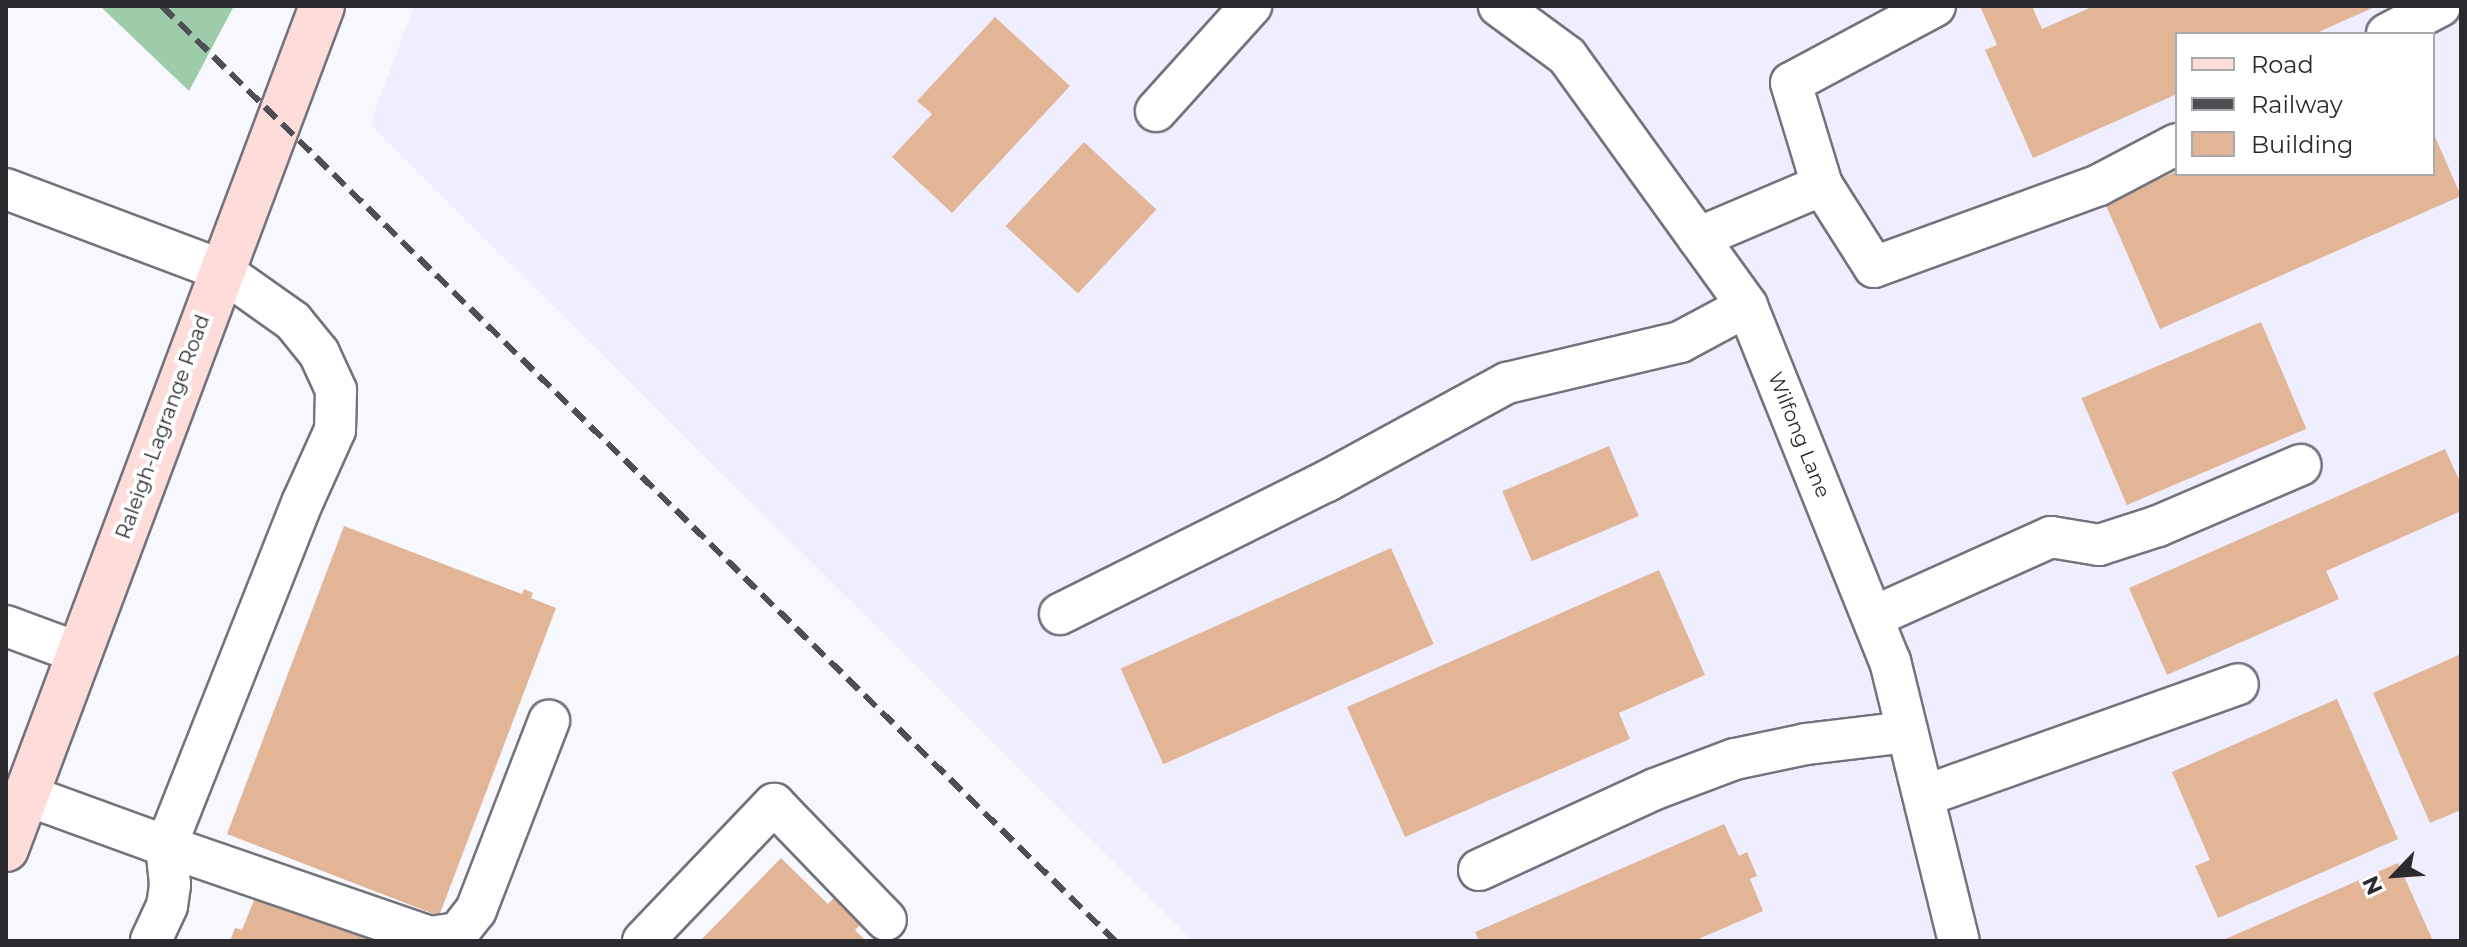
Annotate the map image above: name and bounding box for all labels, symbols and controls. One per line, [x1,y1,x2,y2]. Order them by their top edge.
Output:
legend [2175,32,2435,176]
text: Road [2251,50,2314,79]
text: Railway [2251,90,2343,119]
text: Building [2251,130,2354,159]
street label: Raleigh-Lagrange Road [111,312,215,542]
street label: Wilfong Lane [1763,369,1835,501]
north arrow [2355,835,2435,915]
text: N [2357,872,2389,899]

